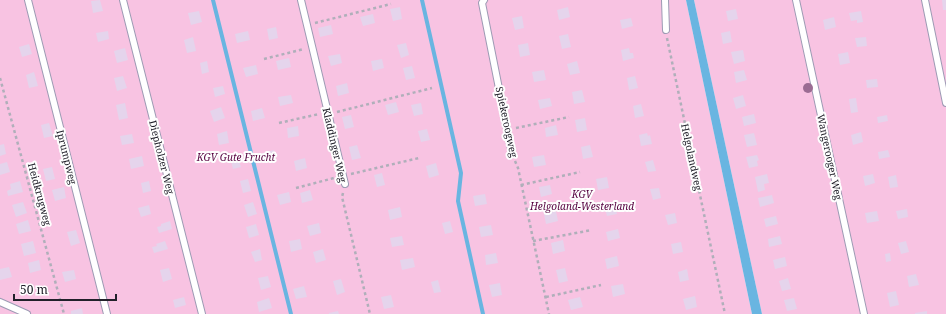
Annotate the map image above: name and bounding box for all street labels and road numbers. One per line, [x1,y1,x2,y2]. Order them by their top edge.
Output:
street label: Spiekeroogweg [493,85,521,159]
street label: Kladdinger Weg [320,106,351,184]
street label: Wangerooger Weg [814,113,846,202]
street label: Diepholzer Weg [146,119,178,196]
street label: Helgolandweg [678,122,706,192]
street label: Iprumpweg [53,128,81,186]
street label: Heidkrugweg [25,161,55,227]

